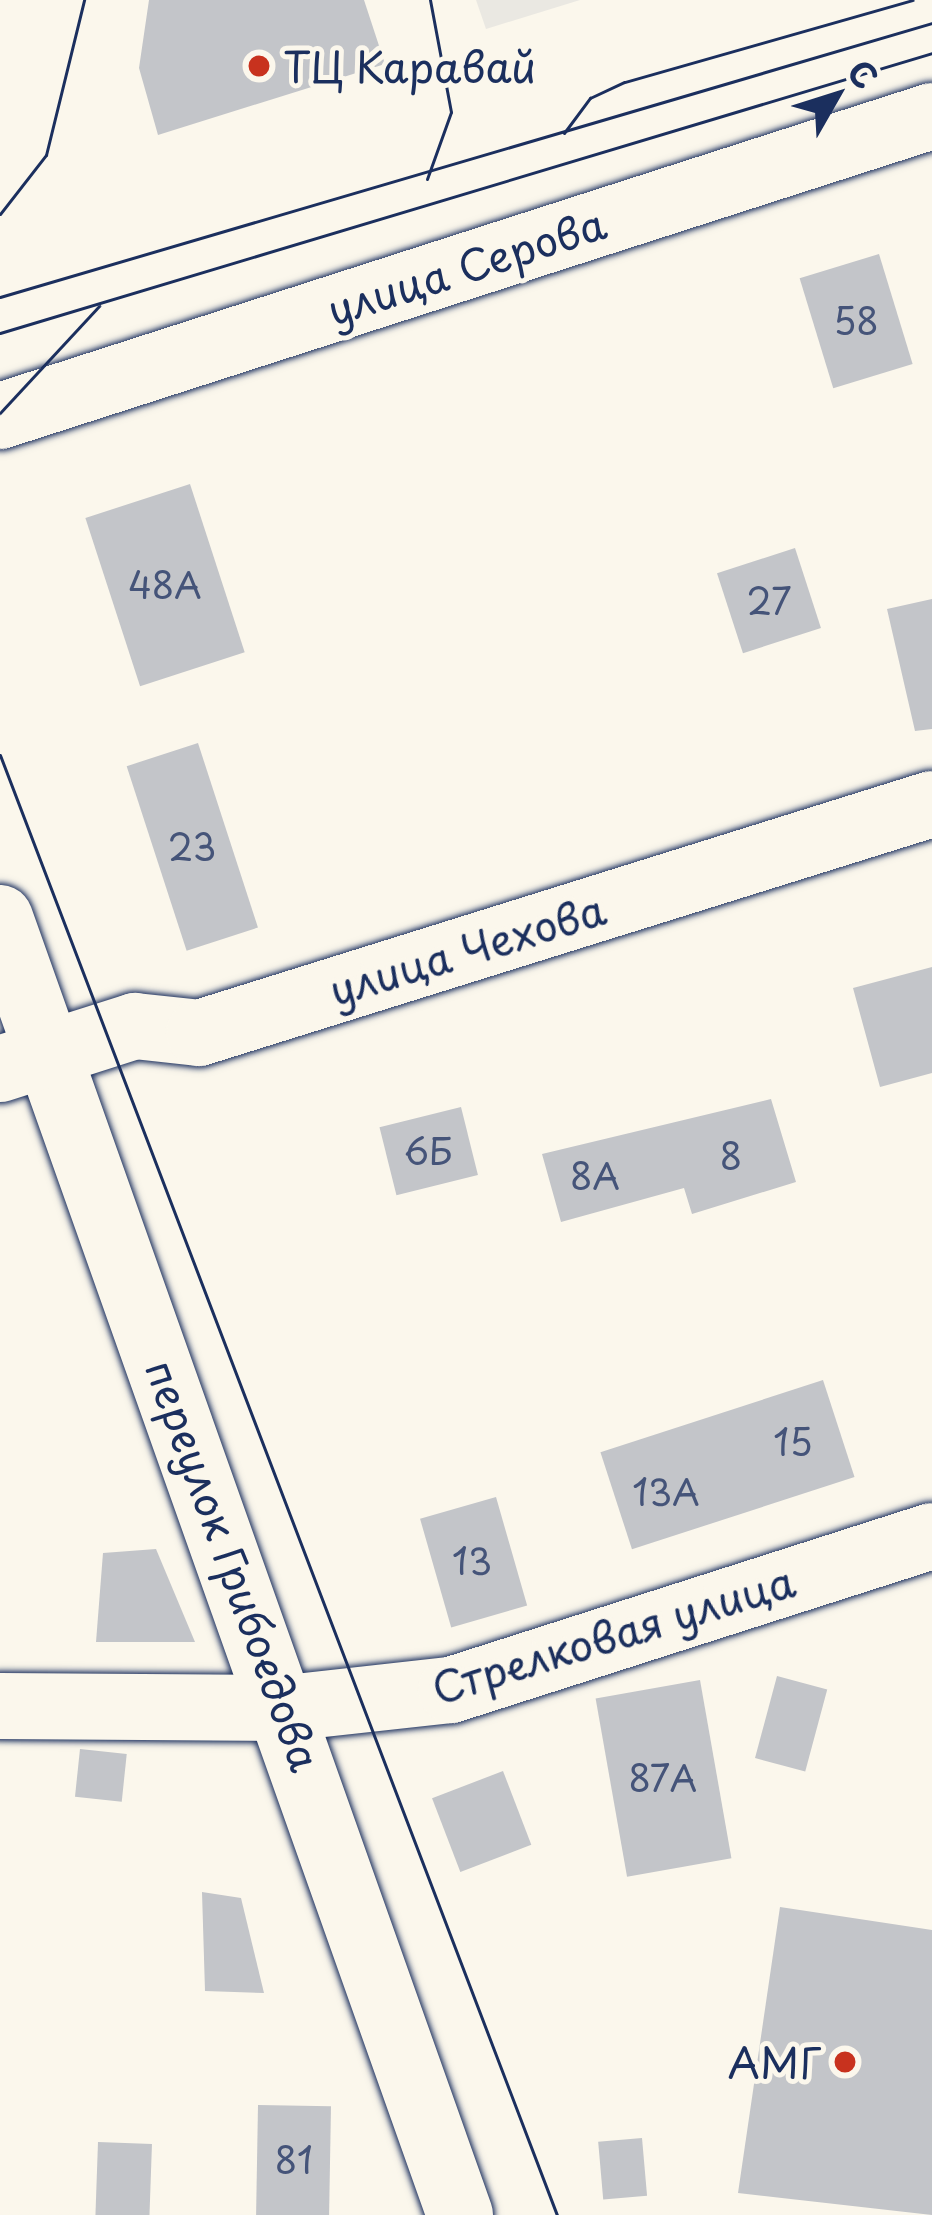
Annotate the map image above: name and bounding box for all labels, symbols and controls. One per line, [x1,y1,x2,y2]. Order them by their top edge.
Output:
north arrow [776,36,896,156]
place label: ТЦ Каравай [283,41,540,91]
text: С [837,48,891,99]
marker: ТЦ Каравай [246,53,272,79]
street label: улица Серова [319,197,613,335]
house number: 58 [833,299,879,343]
house number: 48А [128,563,202,607]
house number: 27 [747,579,791,623]
house number: 23 [168,825,216,869]
street label: улица Чехова [322,883,612,1015]
house number: 6Б [404,1129,452,1173]
house number: 8 [720,1134,742,1178]
house number: 8А [570,1154,620,1198]
street label: переулок Грибоедова [136,1352,332,1778]
house number: 15 [773,1420,813,1464]
house number: 13А [632,1470,700,1514]
house number: 13 [452,1539,492,1583]
street label: Стрелковая улица [425,1555,801,1713]
house number: 87А [629,1756,697,1800]
place label: АМГ [728,2037,821,2087]
marker: АМГ [832,2049,858,2075]
house number: 81 [275,2138,313,2182]

